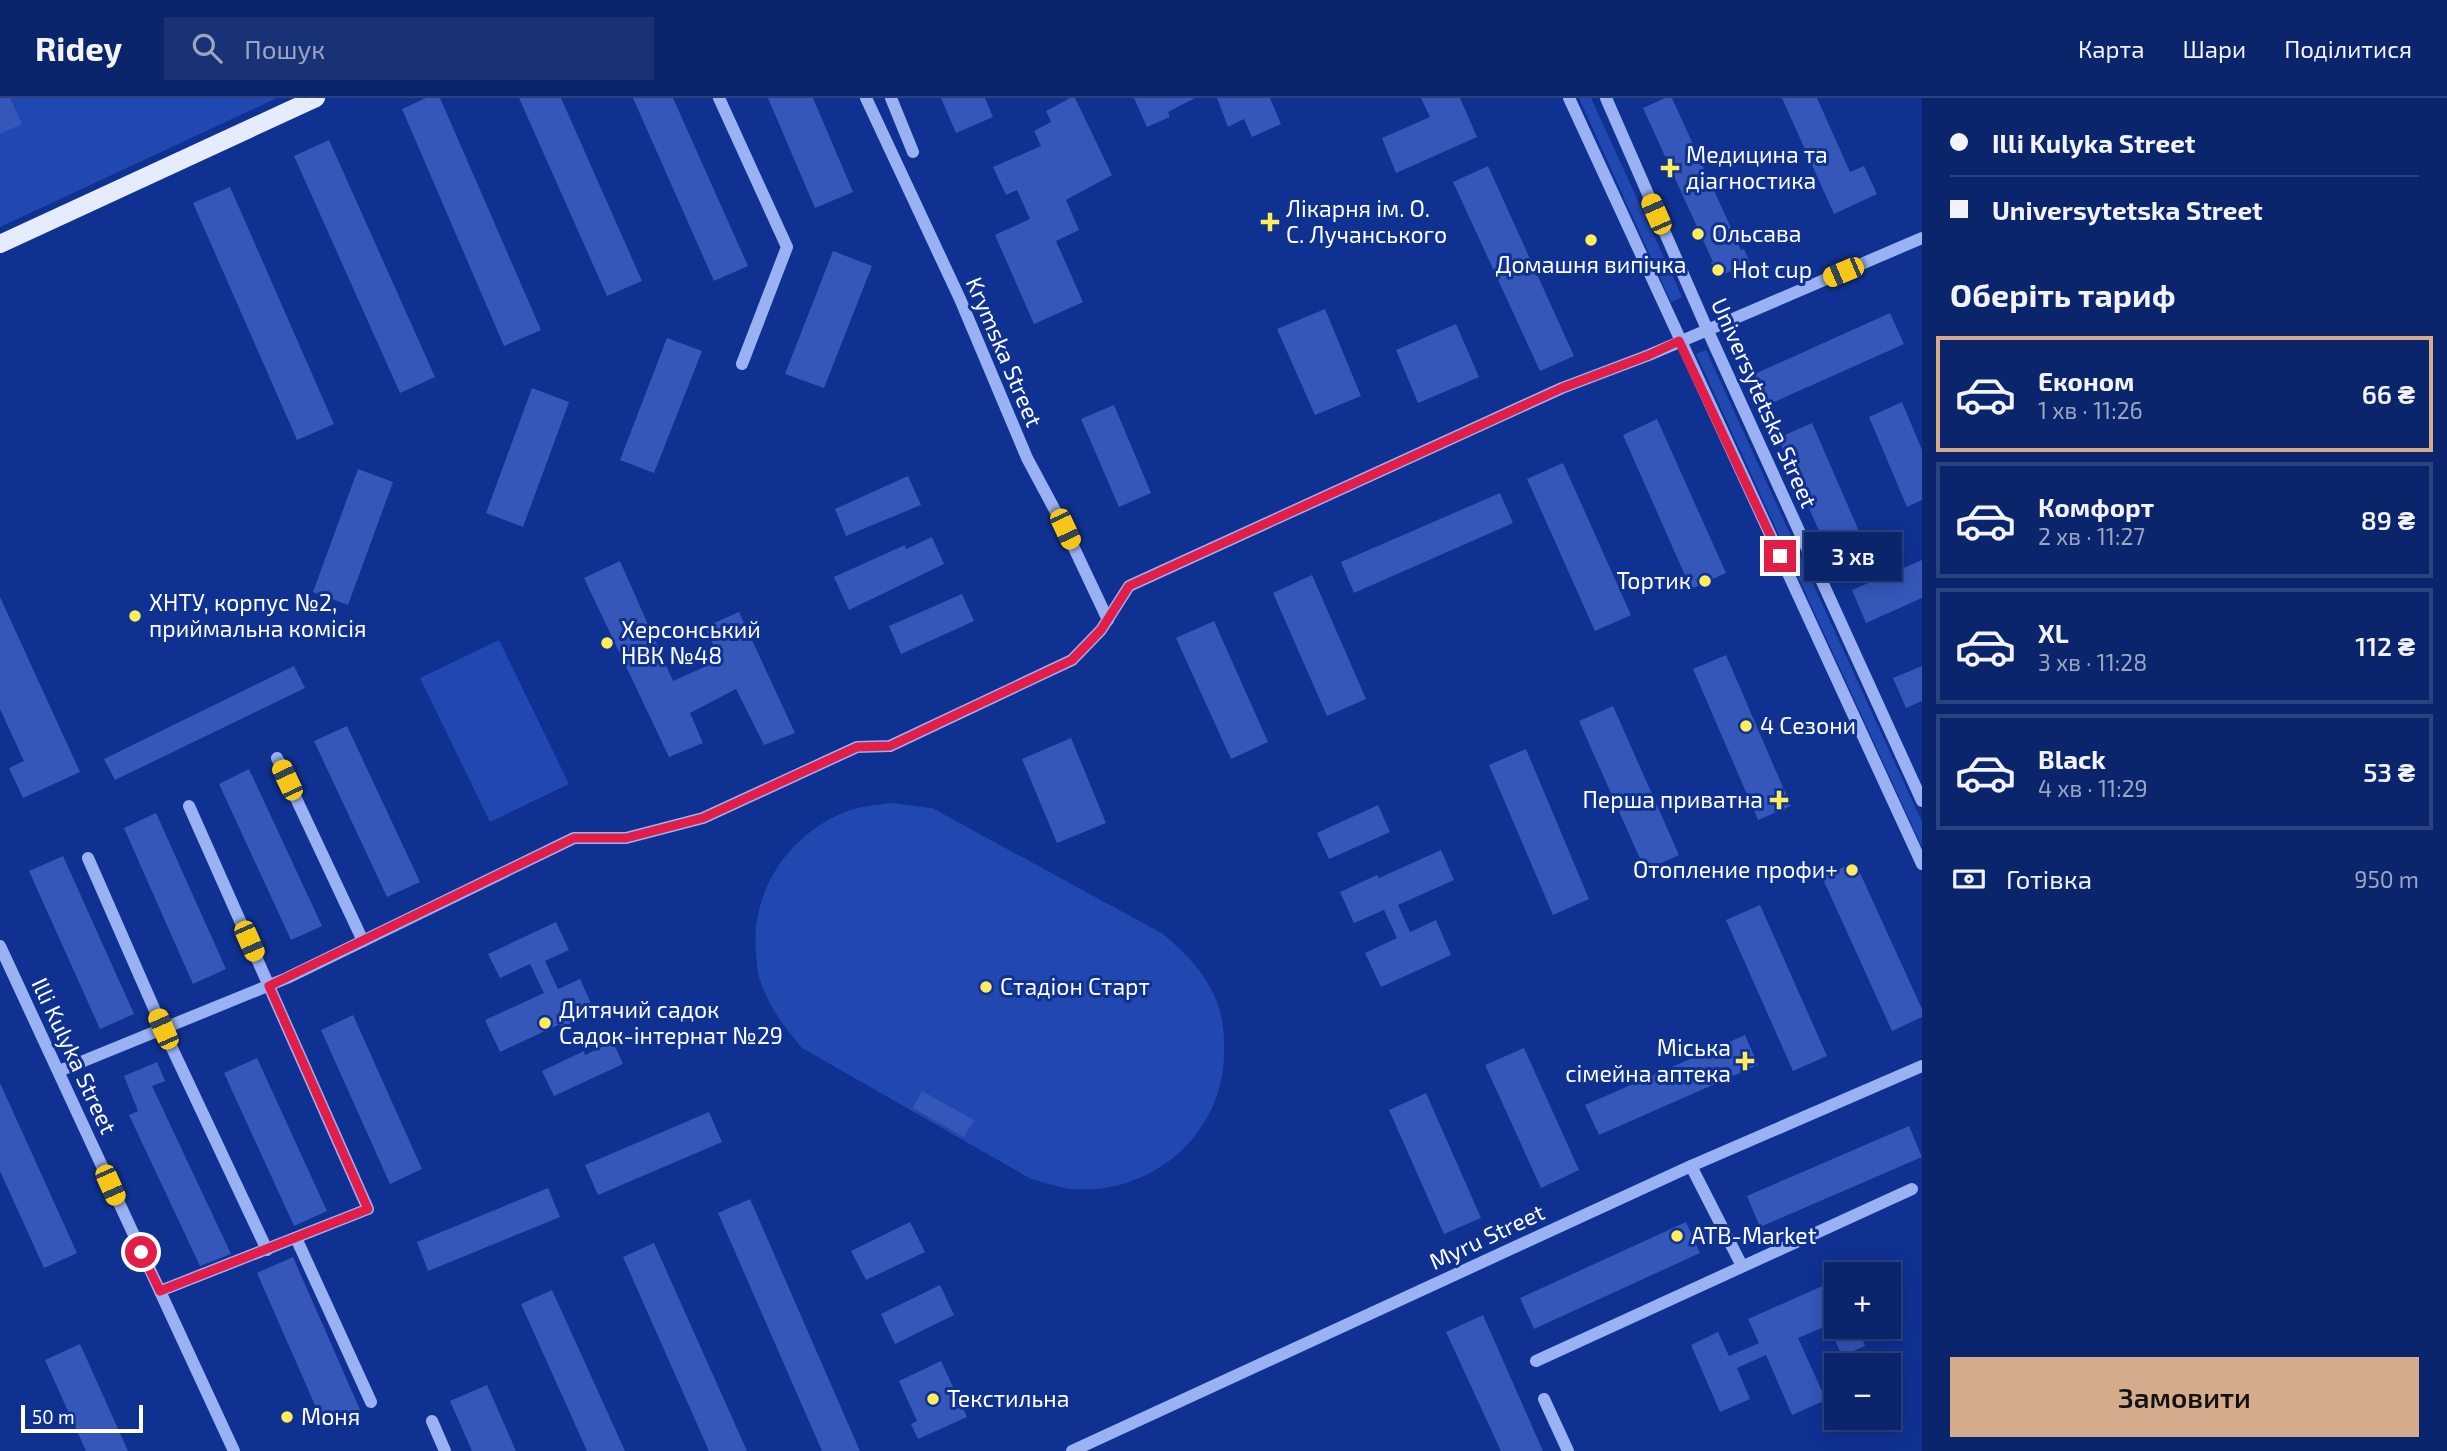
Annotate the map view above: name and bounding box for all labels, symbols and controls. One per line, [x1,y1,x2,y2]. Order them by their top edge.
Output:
search box [164,17,654,80]
text: Ridey [35,28,122,68]
icon: search [188,29,226,67]
text: Пошук [244,33,325,64]
text: Карта [2078,34,2145,63]
text: Шари [2183,34,2246,63]
text: Поділитися [2284,34,2412,63]
text: Illi Kulyka Street [1992,127,2195,158]
place label: Медицина та діагностика [1686,140,1828,194]
marker: Медицина та діагностика [1660,158,1680,178]
car [1638,191,1675,237]
place label: Лікарня ім. О. С. Лучанського [1286,194,1447,249]
text: Universytetska Street [1992,194,2263,225]
marker: Лікарня ім. О. С. Лучанського [1260,212,1280,232]
place label: Ольсава [1712,219,1801,247]
marker: Ольсава [1690,226,1706,242]
marker: Домашня випічка [1583,232,1599,248]
place label: Домашня випічка [1495,250,1687,278]
car [1820,254,1867,290]
place label: Hot cup [1732,255,1812,283]
marker: Hot cup [1710,262,1726,278]
street label: Krymska Street [961,272,1049,431]
text: Оберіть тариф [1950,275,2176,313]
street label: Universytetska Street [1706,293,1824,512]
icon: car [1954,363,2017,426]
text: Економ [2038,365,2135,396]
text: 66 ₴ [2362,378,2415,409]
text: 1 хв · 11:26 [2038,396,2143,424]
icon: car [1954,489,2017,552]
text: Комфорт [2038,491,2154,522]
text: 89 ₴ [2361,504,2415,535]
car [1047,506,1084,552]
text: 2 хв · 11:27 [2038,522,2145,550]
callout: 3 хв [1804,532,1902,580]
route end [1764,540,1796,572]
text: 3 хв [1831,542,1875,570]
place label: Тортик [1617,566,1691,594]
marker: Тортик [1697,573,1713,589]
place label: ХНТУ, корпус №2, приймальна комісія [149,588,366,642]
marker: ХНТУ, корпус №2, приймальна комісія [127,608,143,624]
place label: Херсонський НВК №48 [621,615,761,669]
icon: car [1954,615,2017,678]
text: XL [2038,617,2069,648]
text: 112 ₴ [2355,630,2415,661]
marker: Херсонський НВК №48 [599,635,615,651]
text: 3 хв · 11:28 [2038,648,2147,676]
place label: 4 Сезони [1760,711,1856,739]
marker: 4 Сезони [1738,718,1754,734]
icon: car [1954,741,2017,804]
text: Black [2038,743,2106,774]
text: 53 ₴ [2363,756,2415,787]
car [269,757,306,803]
text: 4 хв · 11:29 [2038,774,2148,802]
place label: Перша приватна [1582,785,1763,813]
marker: Перша приватна [1769,790,1789,810]
place label: Отопление профи+ [1633,855,1838,883]
icon: cash [1950,860,1988,898]
marker: Отопление профи+ [1844,862,1860,878]
text: Готівка [2006,863,2092,894]
text: 950 m [2354,865,2419,893]
car [231,918,268,964]
place label: Стадіон Старт [1000,972,1150,1000]
street label: Illi Kulyka Street [27,973,123,1138]
marker: Стадіон Старт [978,979,994,995]
place label: Дитячий садок Садок-інтернат №29 [559,995,783,1049]
car [145,1006,182,1052]
marker: Дитячий садок Садок-інтернат №29 [537,1015,553,1031]
place label: Міська сімейна аптека [1565,1033,1731,1087]
marker: Міська сімейна аптека [1737,1053,1753,1069]
car [92,1162,129,1208]
street label: Myru Street [1425,1197,1549,1275]
place label: ATB-Market [1691,1221,1817,1249]
marker: ATB-Market [1669,1228,1685,1244]
route start [125,1236,157,1268]
map controls [1824,1262,1901,1430]
button: + [1824,1262,1901,1339]
button: − [1824,1353,1901,1430]
button: Замовити [1950,1357,2419,1437]
place label: Текстильна [947,1384,1069,1412]
marker: Текстильна [925,1391,941,1407]
scale bar [21,1402,144,1434]
place label: Моня [301,1402,360,1430]
text: 50 m [32,1405,75,1428]
marker: Моня [279,1409,295,1425]

